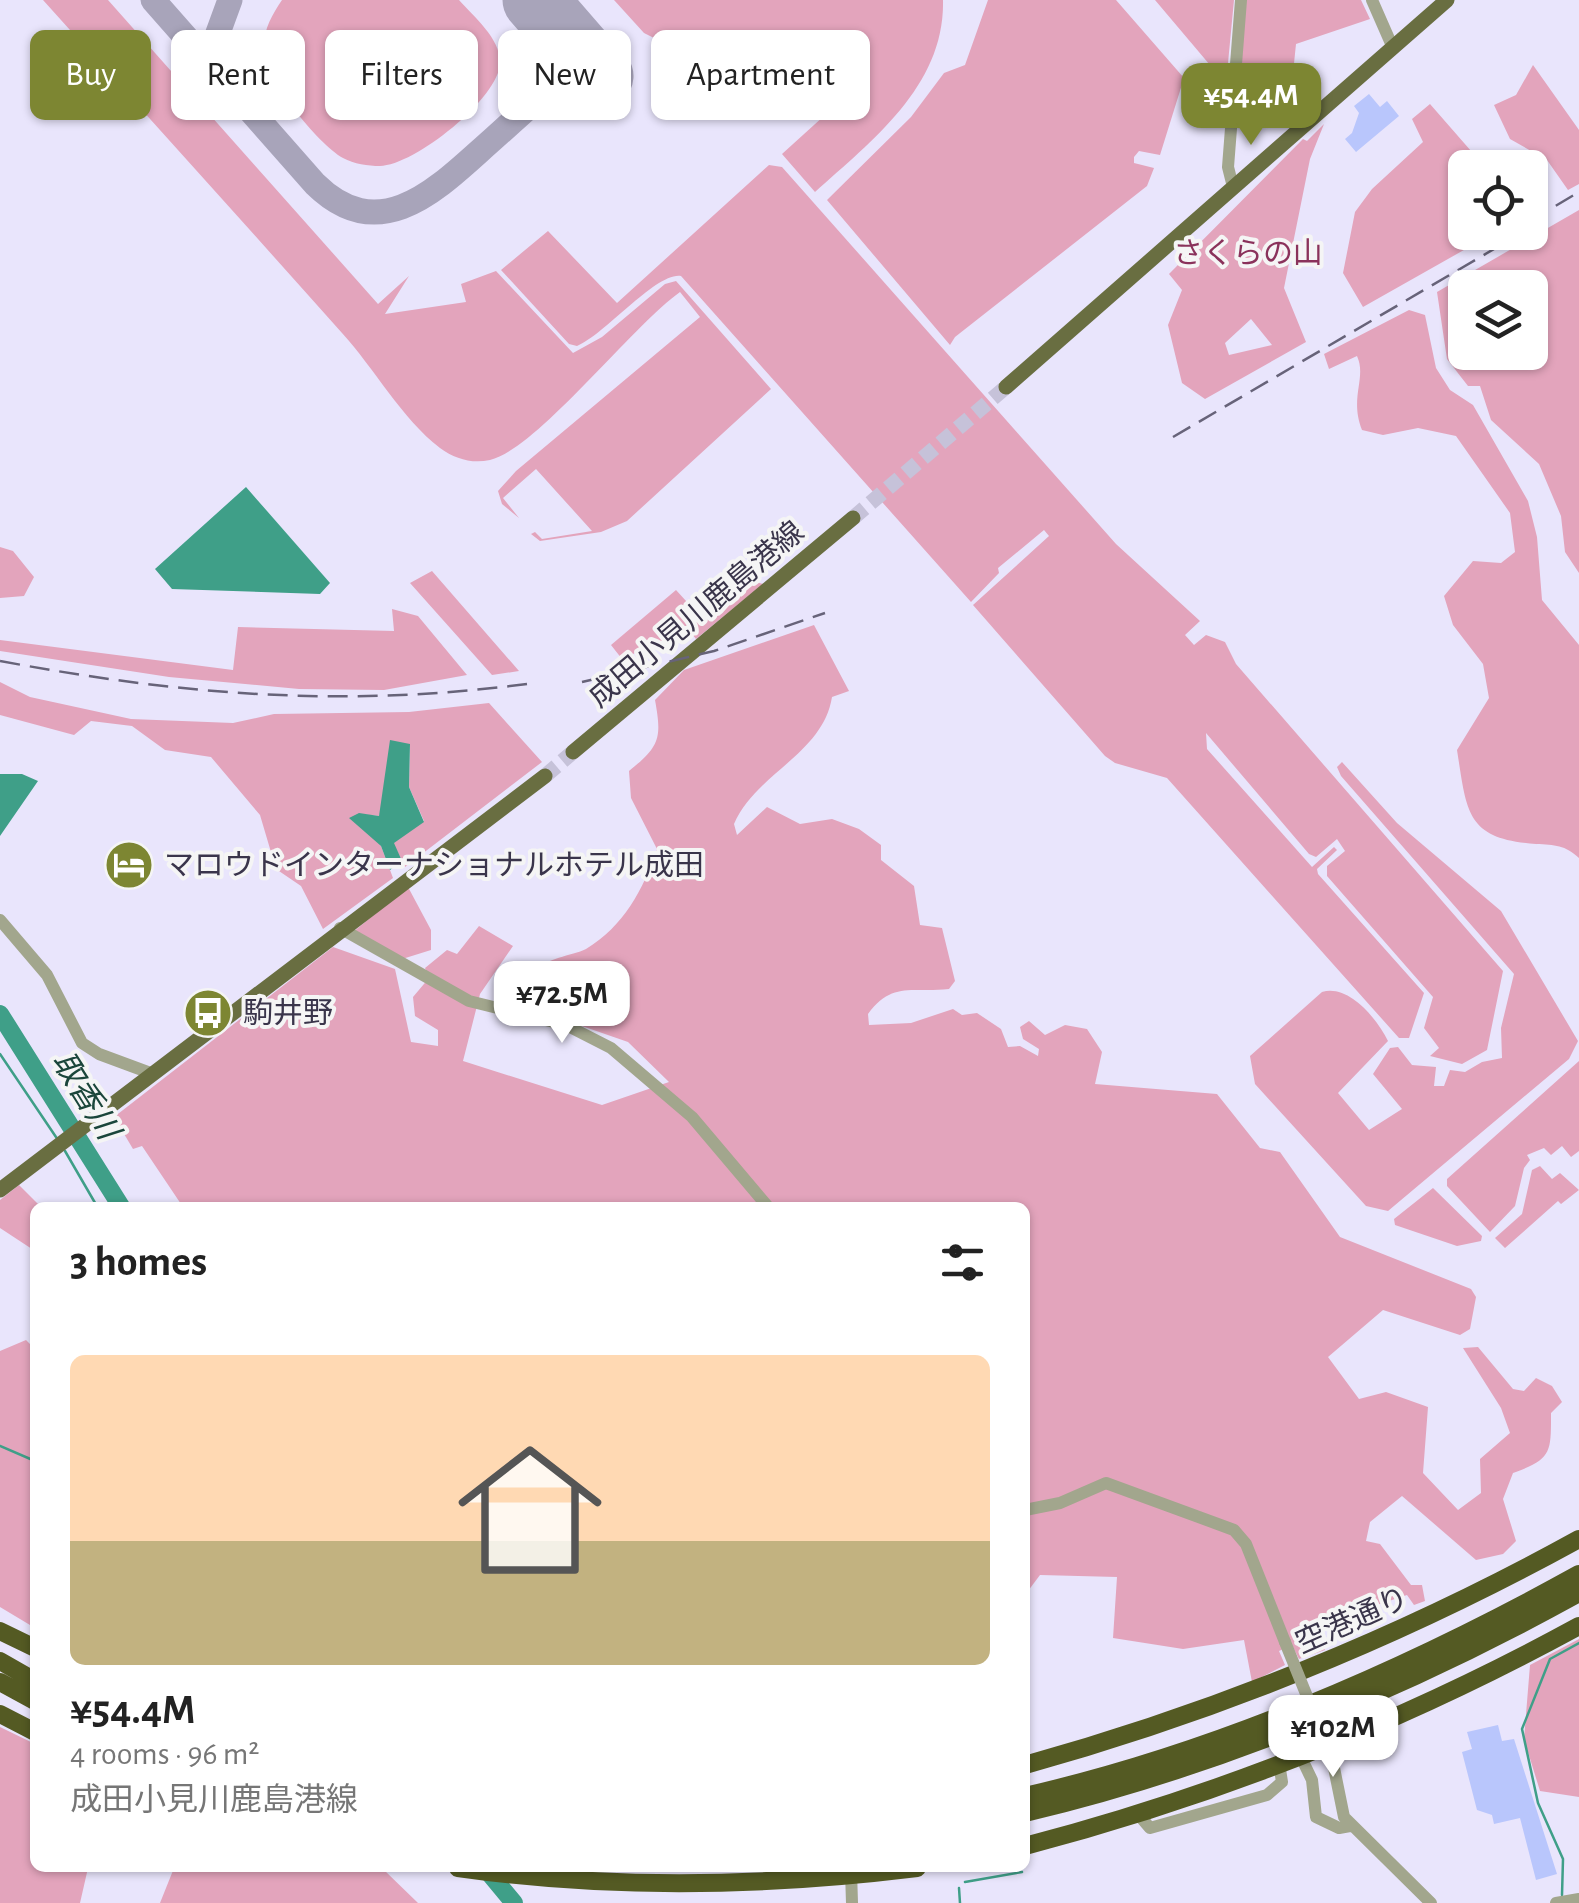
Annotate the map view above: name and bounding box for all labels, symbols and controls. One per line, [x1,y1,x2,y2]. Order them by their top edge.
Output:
chip: Buy [30,30,151,120]
chip: Rent [171,30,305,120]
chip: Filters [325,30,478,120]
chip: New [498,30,631,120]
chip: Apartment [651,30,870,120]
pin: ¥54.4M [1170,63,1332,148]
text: ¥54.4M [1203,79,1299,111]
map controls [1448,150,1548,370]
button: locate [1448,150,1548,250]
park label: さくらの山 [1173,238,1323,269]
button: layers [1448,270,1548,370]
street label: 成田小見川鹿島港線 [582,515,810,713]
hotel icon: マロウドインターナショナルホテル成田 [103,839,155,891]
place label: マロウドインターナショナルホテル成田 [164,849,704,881]
pin: ¥72.5M [481,961,643,1046]
text: ¥72.5M [516,977,608,1009]
bus stop icon: 駒井野 [182,987,234,1039]
place label: 駒井野 [243,997,333,1029]
water label: 取香川 [46,1046,127,1147]
icon: filters [935,1235,990,1290]
text: 3 homes [70,1241,207,1283]
icon: home [440,1420,620,1600]
street label: 空港通り [1291,1581,1413,1659]
text: ¥54.4M [70,1689,196,1731]
pin: ¥102M [1263,1695,1403,1780]
text: ¥102M [1290,1711,1376,1743]
text: 4 rooms · 96 m² [70,1738,260,1770]
text: 成田小見川鹿島港線 [70,1784,358,1816]

